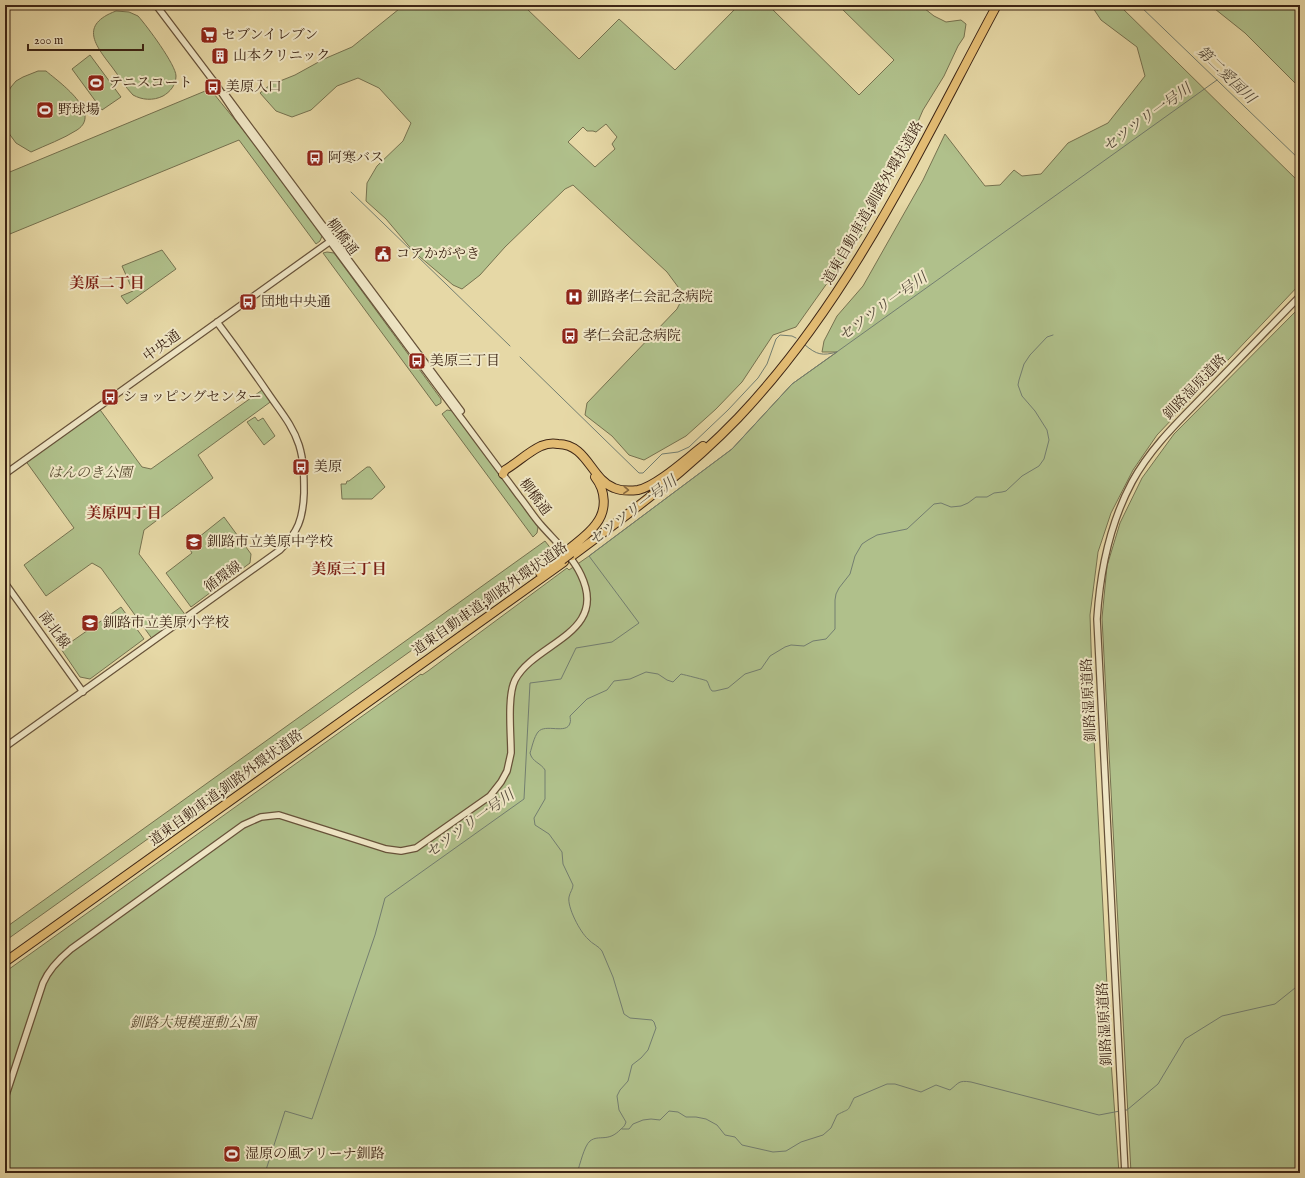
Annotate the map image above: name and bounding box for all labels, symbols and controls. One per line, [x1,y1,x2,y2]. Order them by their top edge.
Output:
supermarket icon: セブンイレブン [199,25,219,45]
scale bar [28,26,143,52]
place label: セブンイレブン [222,26,318,44]
text: 200 m [34,33,63,48]
water label: 第二愛国川 [1192,42,1261,109]
building icon: 山本クリニック [210,46,230,66]
place label: 山本クリニック [233,47,330,65]
sports icon: テニスコート [86,73,106,93]
place label: テニスコート [109,74,192,92]
bus stop icon: 美原入口 [203,77,223,97]
place label: 美原入口 [226,78,282,96]
water label: セツツリ一号川 [1099,78,1197,157]
sports icon: 野球場 [35,100,55,120]
place label: 野球場 [58,101,100,119]
street label: 道東自動車道;釧路外環状道路 [819,118,927,288]
bus stop icon: 阿寒バス [305,148,325,168]
place label: 阿寒バス [328,149,384,167]
street label: 柳橋通 [322,215,362,259]
public building icon: コアかがやき [373,244,393,264]
place label: コアかがやき [396,245,480,263]
water label: セツツリ一号川 [835,267,933,346]
district label: 美原二丁目 [69,274,145,293]
hospital icon: 釧路孝仁会記念病院 [564,287,584,307]
place label: 釧路孝仁会記念病院 [587,288,713,306]
bus stop icon: 団地中央通 [238,292,258,312]
place label: 団地中央通 [261,293,331,311]
street label: 中央通 [140,326,184,366]
bus stop icon: 孝仁会記念病院 [560,326,580,346]
place label: 孝仁会記念病院 [583,327,681,345]
bus stop icon: 美原三丁目 [407,351,427,371]
street label: 釧路湿原道路 [1159,351,1231,423]
place label: 美原三丁目 [430,352,500,370]
bus stop icon: ショッピングセンター [100,387,120,407]
place label: ショッピングセンター [123,388,262,406]
bus stop icon: 美原 [291,457,311,477]
place label: 美原 [314,458,342,476]
park label: はんのき公園 [48,464,134,482]
water label: セツツリ一号川 [585,471,682,550]
street label: 柳橋通 [515,475,555,519]
one-way arrow [623,485,629,494]
district label: 美原四丁目 [86,504,162,523]
school or university icon: 釧路市立美原中学校 [184,532,204,552]
place label: 釧路市立美原中学校 [207,533,333,551]
street label: 道東自動車道;釧路外環状道路 [409,538,571,660]
street label: 循環線 [201,557,245,597]
district label: 美原三丁目 [311,560,387,579]
street label: 南北線 [34,608,74,652]
school or university icon: 釧路市立美原小学校 [80,613,100,633]
place label: 釧路市立美原小学校 [103,614,229,632]
street label: 釧路湿原道路 [1078,658,1100,742]
street label: 道東自動車道;釧路外環状道路 [145,726,307,850]
water label: セツツリ一号川 [422,784,520,863]
street label: 釧路湿原道路 [1094,982,1116,1066]
park label: 釧路大規模運動公園 [130,1014,258,1032]
sports icon: 湿原の風アリーナ釧路 [222,1144,242,1164]
place label: 湿原の風アリーナ釧路 [245,1145,384,1163]

